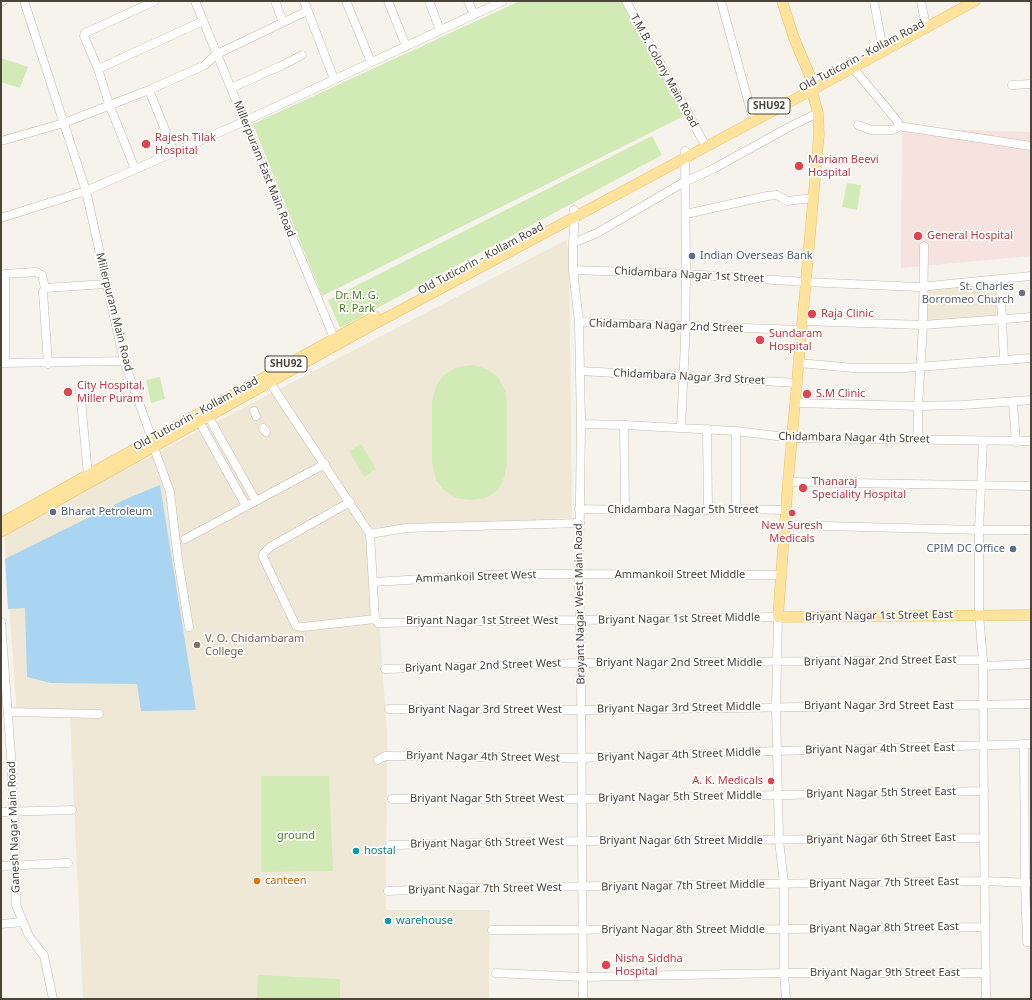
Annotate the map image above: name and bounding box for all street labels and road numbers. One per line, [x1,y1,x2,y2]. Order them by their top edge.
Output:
street label: T.M.B. Colony Main Road [627,12,701,130]
street label: Old Tuticorin - Kollam Road [797,17,927,95]
road number: SHU92 [748,98,790,114]
street label: Millerpuram East Main Road [231,99,297,239]
street label: Old Tuticorin - Kollam Road [416,220,546,298]
street label: Millerpuram Main Road [93,251,135,373]
street label: Chidambara Nagar 1st Street [614,264,764,286]
street label: Chidambara Nagar 2nd Street [589,317,743,335]
road number: SHU92 [265,356,307,372]
street label: Chidambara Nagar 3rd Street [613,366,765,388]
street label: Old Tuticorin - Kollam Road [131,374,261,454]
street label: Chidambara Nagar 4th Street [778,430,930,446]
street label: Chidambara Nagar 5th Street [607,503,759,517]
street label: Brayant Nagar West Main Road [572,523,588,685]
street label: Ammankoil Street West [415,568,537,586]
street label: Ammankoil Street Middle [615,568,745,582]
street label: Briyant Nagar 1st Street East [805,608,953,624]
street label: Briyant Nagar 1st Street Middle [598,611,760,627]
street label: Briyant Nagar 1st Street West [406,614,558,628]
street label: Briyant Nagar 2nd Street East [804,653,956,669]
street label: Briyant Nagar 2nd Street Middle [596,656,762,670]
street label: Briyant Nagar 2nd Street West [405,657,561,675]
street label: Briyant Nagar 3rd Street East [804,699,954,713]
street label: Briyant Nagar 3rd Street Middle [597,700,761,716]
street label: Briyant Nagar 3rd Street West [408,703,562,717]
street label: Briyant Nagar 4th Street East [805,741,955,757]
street label: Briyant Nagar 4th Street Middle [597,746,761,764]
street label: Briyant Nagar 4th Street West [406,749,560,765]
street label: Ganesh Nagar Main Road [5,761,23,893]
street label: Briyant Nagar 5th Street East [806,785,956,801]
street label: Briyant Nagar 5th Street Middle [598,789,762,805]
street label: Briyant Nagar 5th Street West [410,792,564,806]
street label: Briyant Nagar 6th Street East [806,831,956,847]
street label: Briyant Nagar 6th Street Middle [599,834,763,848]
street label: Briyant Nagar 6th Street West [410,835,564,851]
street label: Briyant Nagar 7th Street East [809,875,959,891]
street label: Briyant Nagar 7th Street Middle [601,878,765,894]
street label: Briyant Nagar 7th Street West [408,881,562,897]
street label: Briyant Nagar 8th Street East [809,920,959,936]
street label: Briyant Nagar 8th Street Middle [601,923,765,937]
street label: Briyant Nagar 9th Street East [810,966,960,980]

